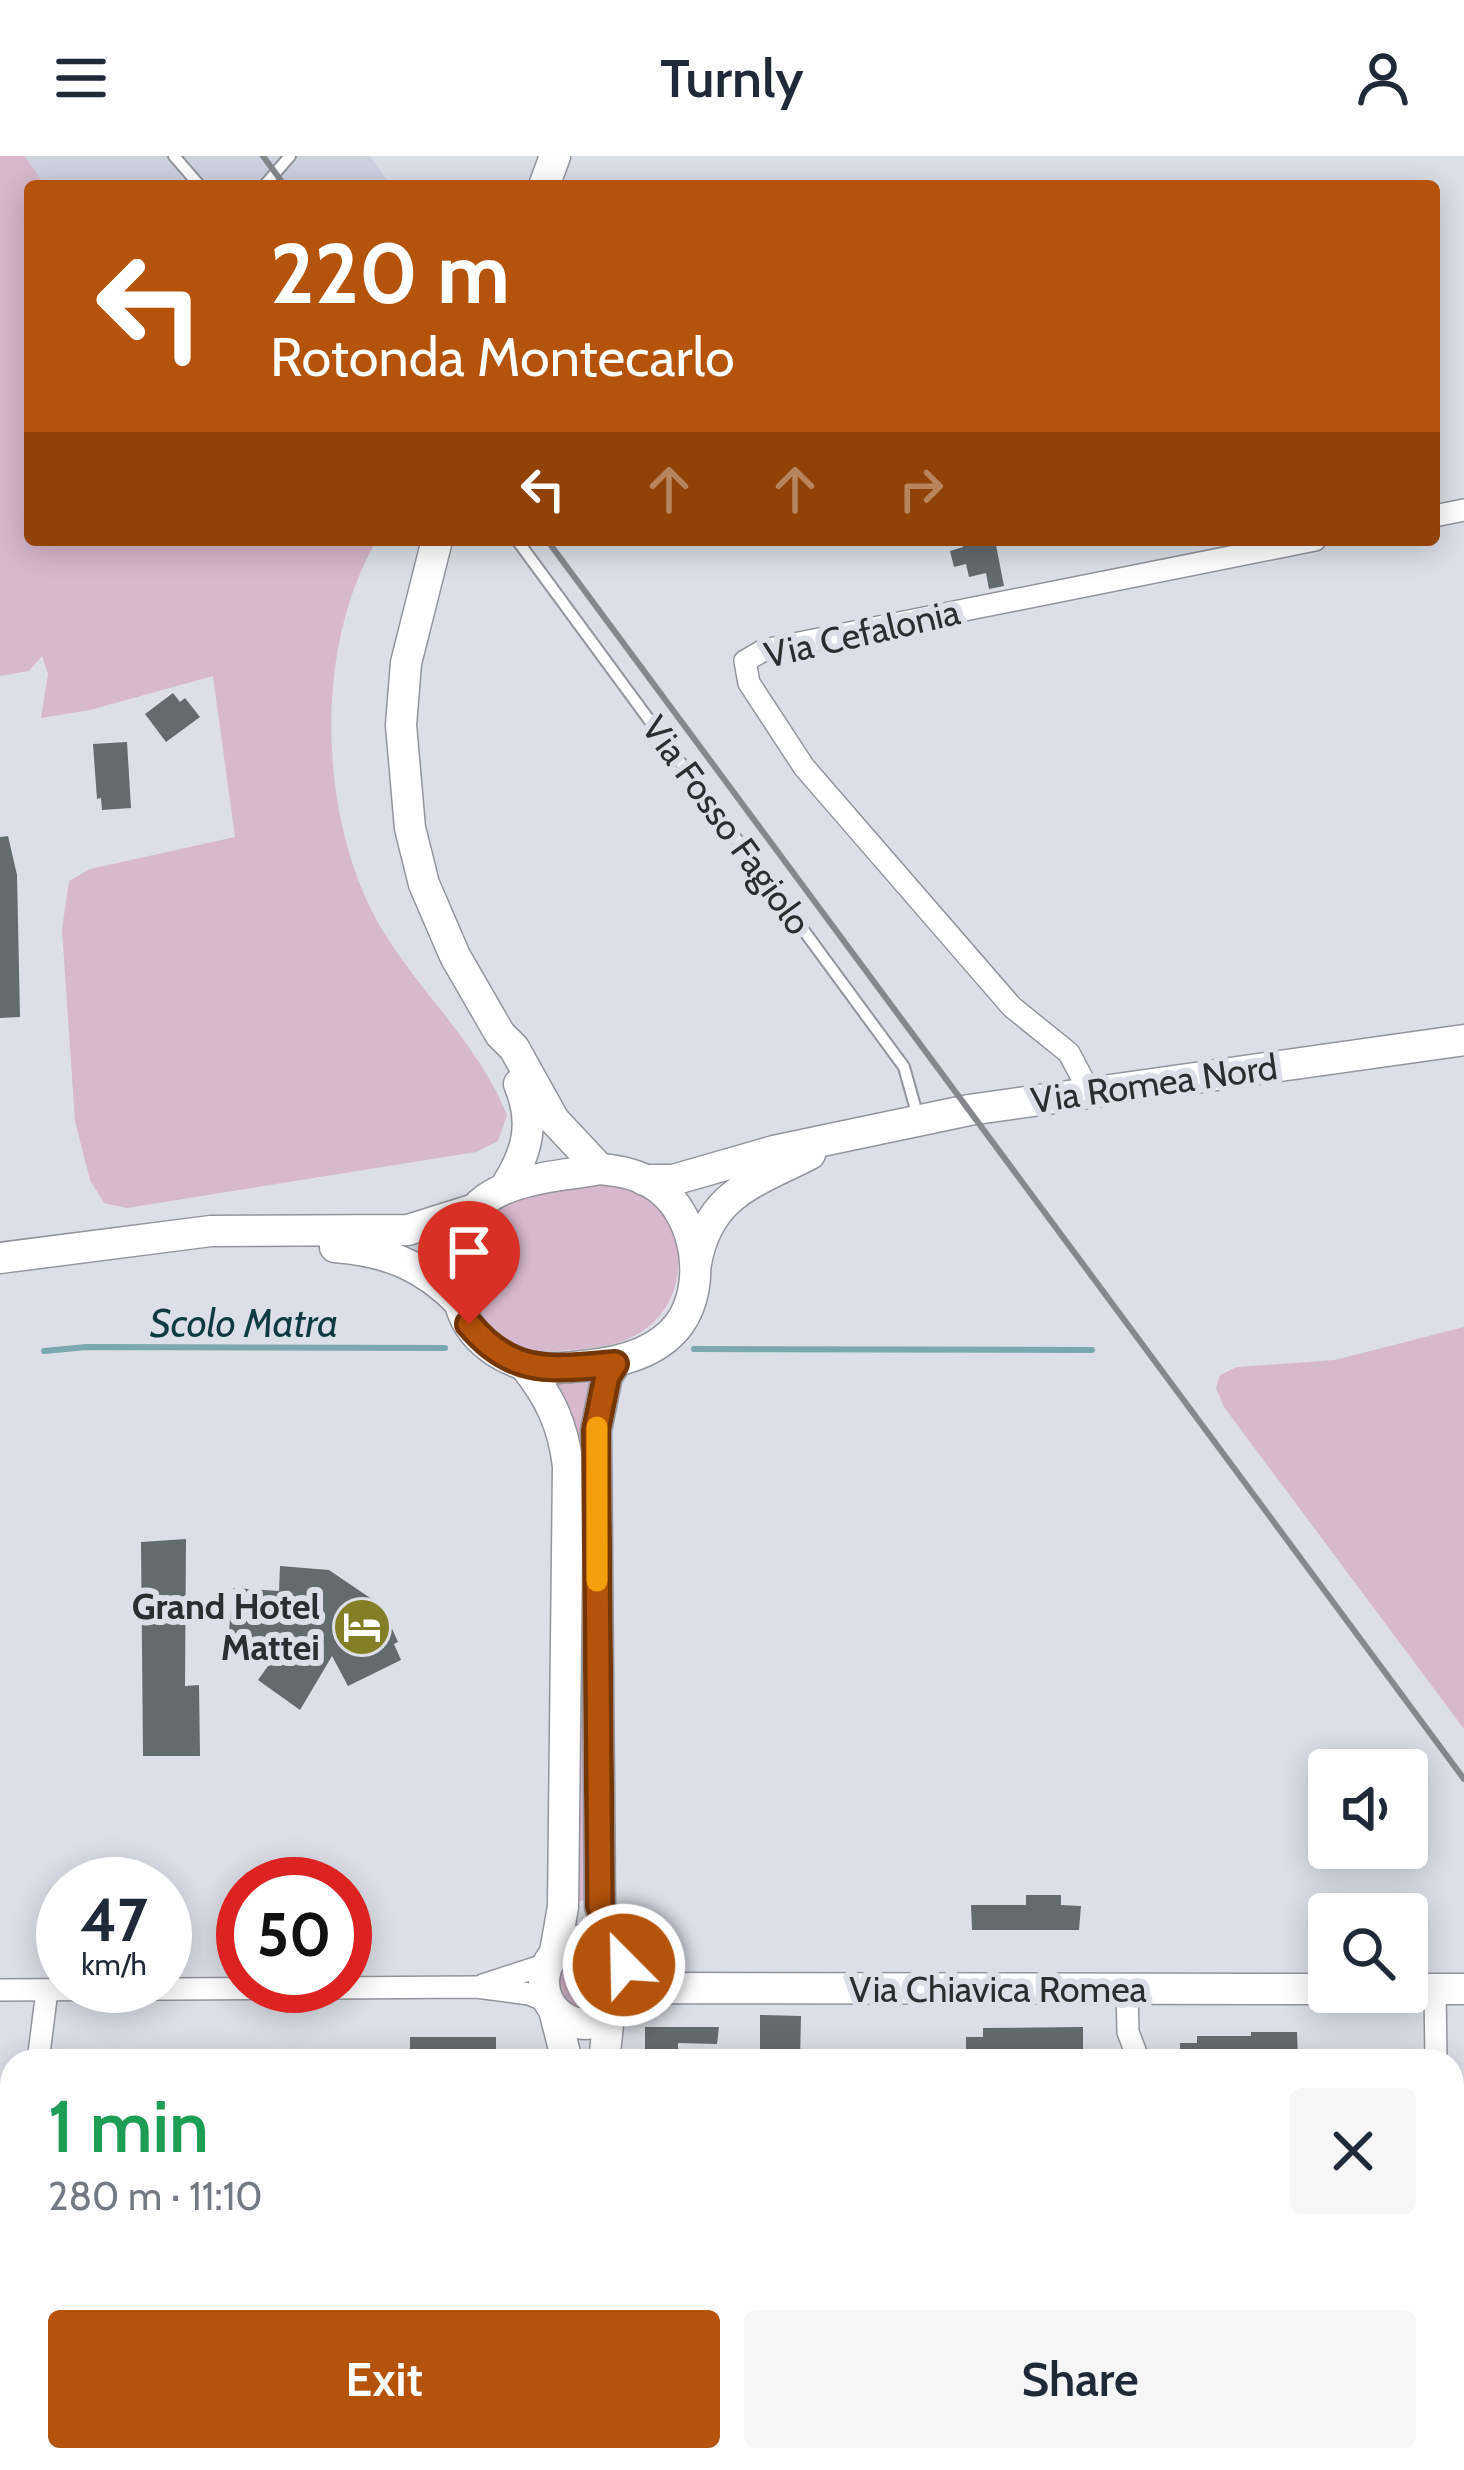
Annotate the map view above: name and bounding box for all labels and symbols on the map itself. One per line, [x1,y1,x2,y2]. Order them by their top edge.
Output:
street label: Via Cefalonia [760,589,964,677]
street label: Via Fosso Fagiolo [633,707,821,943]
street label: Via Romea Nord [1028,1044,1280,1122]
pin [418,1201,520,1324]
water label: Scolo Matra [150,1299,338,1347]
place label: Grand Hotel Mattei [132,1584,320,1669]
hotel icon: Grand Hotel Mattei [331,1596,393,1658]
speed limit sign: 50 [216,1857,372,2013]
position arrow [561,1902,687,2028]
street label: Via Chiavica Romea [849,1967,1147,2011]

